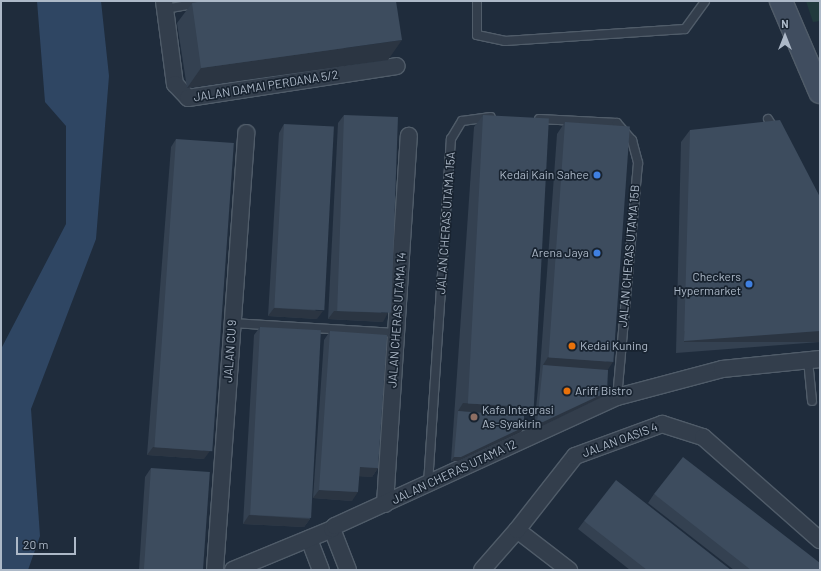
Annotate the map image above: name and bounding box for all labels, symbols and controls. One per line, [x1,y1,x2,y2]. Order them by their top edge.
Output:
north arrow [765,16,805,56]
text: N [781,17,789,30]
street label: JALAN DAMAI PERDANA 5/2 [193,67,339,105]
street label: JALAN CHERAS UTAMA 15A [434,151,458,295]
place label: Kedai Kain Sahee [500,168,589,182]
marker: Kedai Kain Sahee [592,170,602,180]
street label: JALAN CHERAS UTAMA 15B [616,184,642,328]
place label: Arena Jaya [531,246,589,260]
marker: Arena Jaya [592,248,602,258]
street label: JALAN CHERAS UTAMA 14 [385,252,409,388]
place label: Checkers Hypermarket [673,270,741,298]
marker: Checkers Hypermarket [744,279,754,289]
street label: JALAN CU 9 [221,319,239,383]
place label: Kedai Kuning [580,339,648,353]
marker: Kedai Kuning [567,341,577,351]
place label: Ariff Bistro [575,384,632,398]
marker: Ariff Bistro [562,386,572,396]
place label: Kafa Integrasi As-Syakirin [482,403,554,431]
marker: Kafa Integrasi As-Syakirin [469,412,479,422]
street label: JALAN OASIS 4 [580,420,660,460]
street label: JALAN CHERAS UTAMA 12 [389,437,519,507]
scale bar [18,529,78,555]
text: 20 m [23,537,49,551]

